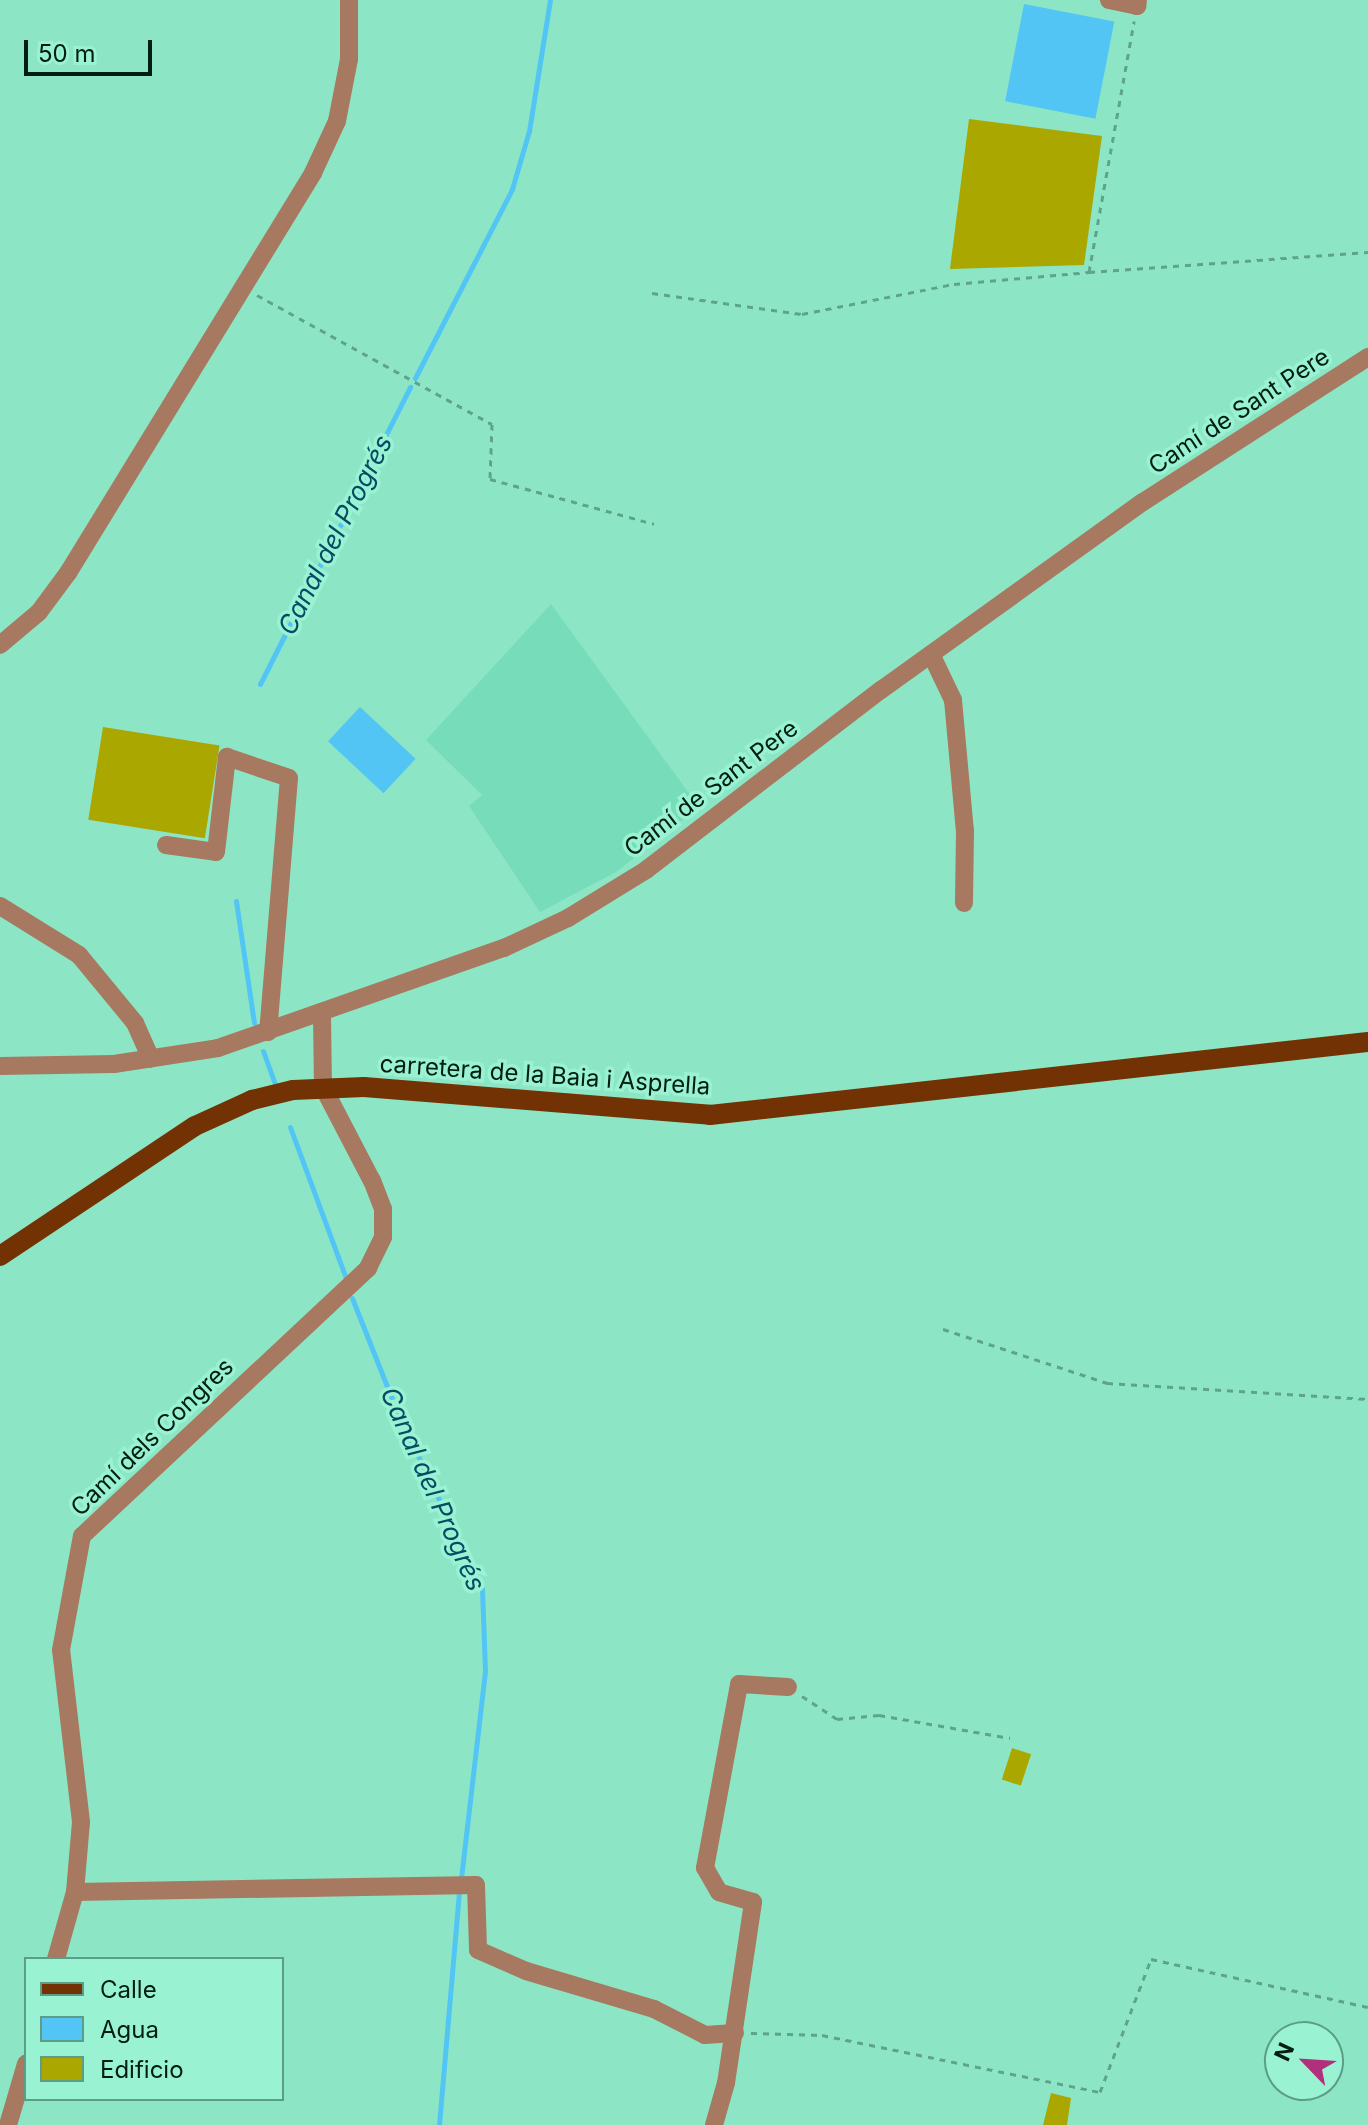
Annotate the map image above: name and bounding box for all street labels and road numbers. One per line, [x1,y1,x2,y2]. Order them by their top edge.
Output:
street label: Camí de Sant Pere [1143,342,1335,480]
street label: Camí de Sant Pere [619,713,803,863]
street label: carretera de la Baia i Asprella [379,1049,711,1101]
street label: Camí dels Congres [65,1352,239,1522]

